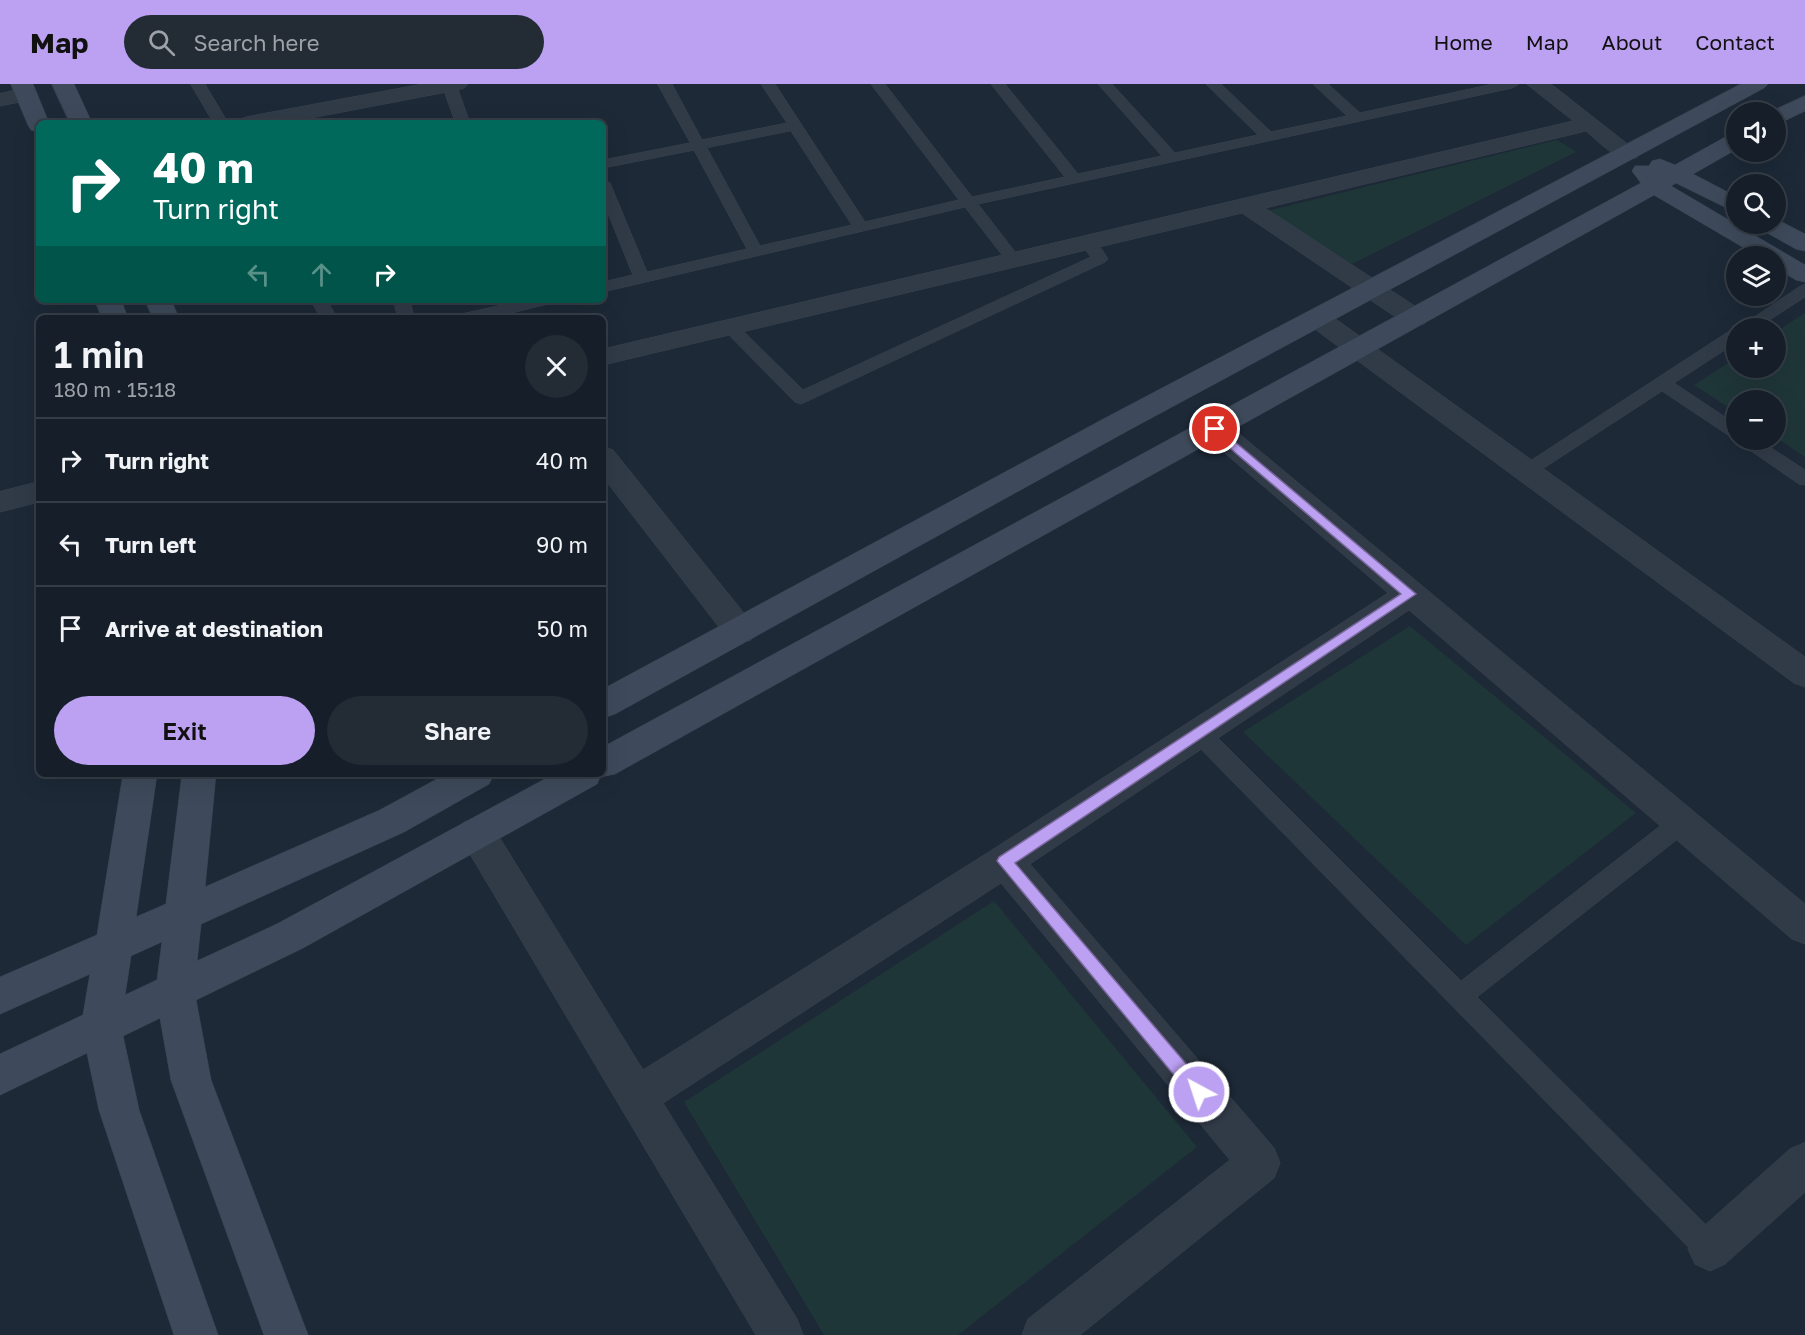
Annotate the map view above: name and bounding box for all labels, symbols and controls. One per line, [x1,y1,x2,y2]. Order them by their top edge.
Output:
search box [124,15,544,69]
text: Map [30,26,88,59]
icon: search [145,26,178,59]
text: Search here [193,29,319,56]
text: Home [1433,29,1493,55]
text: Map [1526,29,1569,55]
text: About [1602,29,1662,55]
text: Contact [1695,29,1775,55]
map controls [1726,102,1786,450]
button: sound [1726,102,1786,162]
text: 40 m [153,142,254,192]
icon: right [54,144,132,222]
button: search [1726,174,1786,234]
text: Turn right [153,193,279,225]
button: layers [1726,246,1786,306]
icon: left [242,258,275,291]
icon: ahead [305,258,338,291]
icon: right [368,258,401,291]
button: + [1726,318,1786,378]
text: 1 min [54,333,144,376]
button: close [525,335,588,398]
text: 180 m · 15:18 [54,377,176,401]
button: − [1726,390,1786,450]
pin [1189,403,1240,454]
icon: arrive [1198,412,1231,445]
icon: right [54,444,87,477]
text: Turn right [105,447,209,474]
text: 40 m [536,447,588,474]
icon: left [54,528,87,561]
text: Turn left [105,531,196,558]
text: 90 m [536,531,588,558]
icon: arrive [54,612,87,645]
text: Arrive at destination [105,615,323,642]
text: 50 m [537,615,588,642]
button: Exit [54,696,315,765]
button: Share [327,696,588,765]
position arrow [1167,1060,1231,1124]

